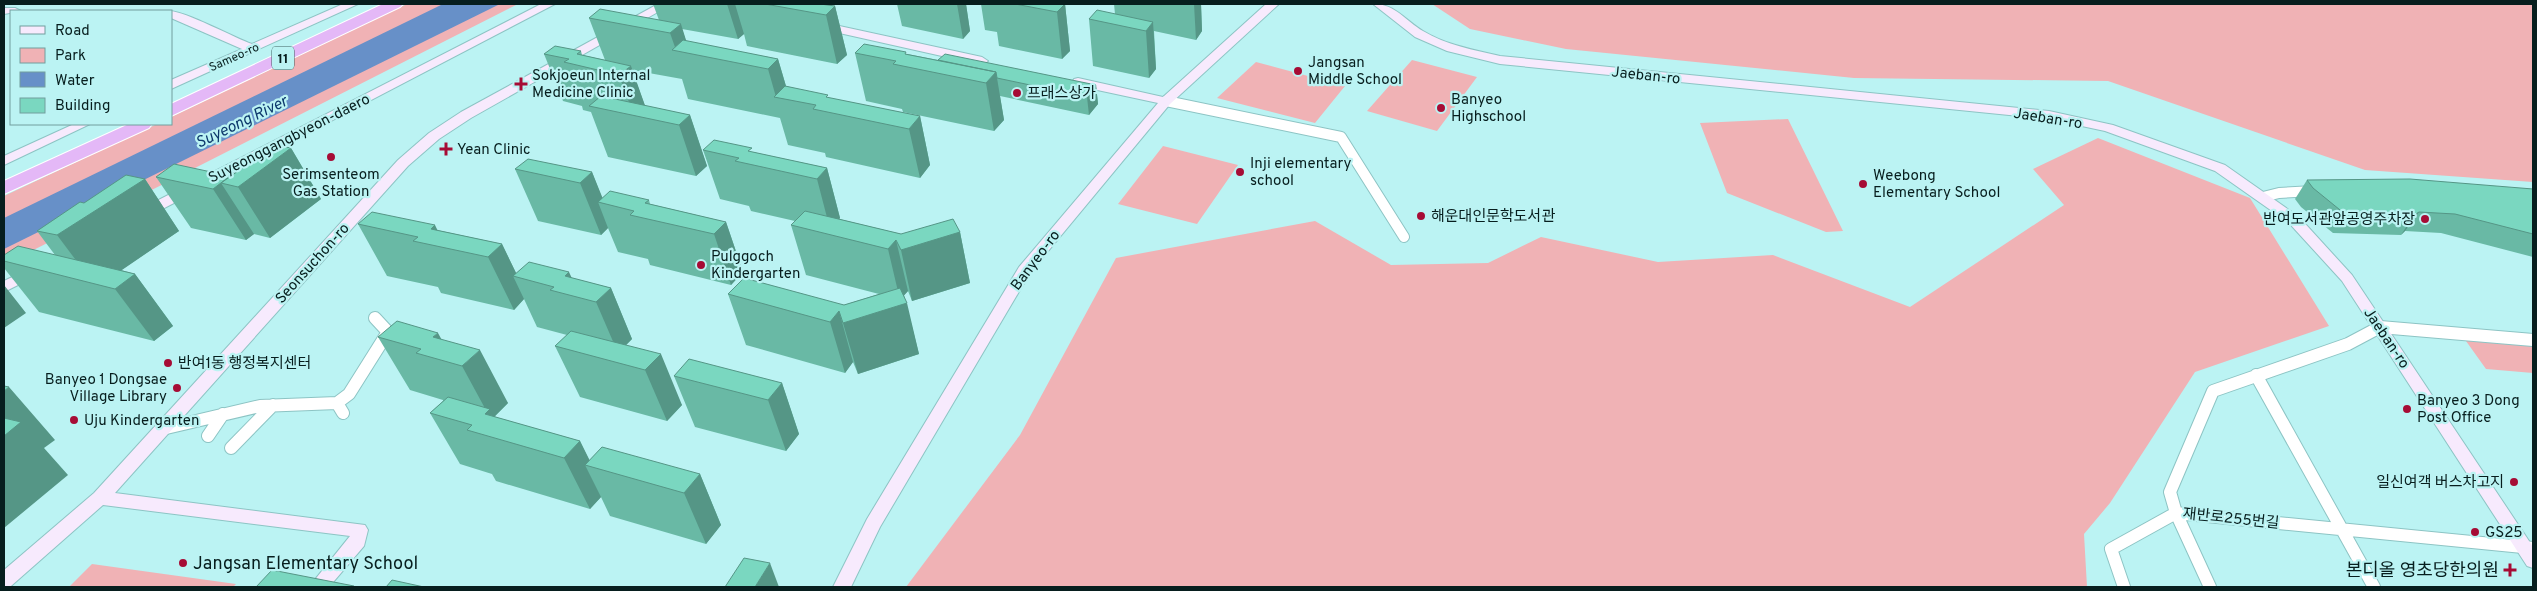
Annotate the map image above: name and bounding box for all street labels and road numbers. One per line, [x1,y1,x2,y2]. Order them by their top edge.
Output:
street label: Sameo-ro [207,40,262,76]
road number: 11 [272,46,294,70]
street label: Jaeban-ro [1610,63,1681,90]
street label: Suyeonggangbyeon-daero [206,90,374,188]
street label: Jaeban-ro [2012,105,2083,134]
street label: Seonsuchon-ro [272,220,354,308]
street label: Banyeo-ro [1007,227,1065,295]
street label: Jaeban-ro [2359,305,2413,373]
street label: 재반로255번길 [2182,505,2280,534]

